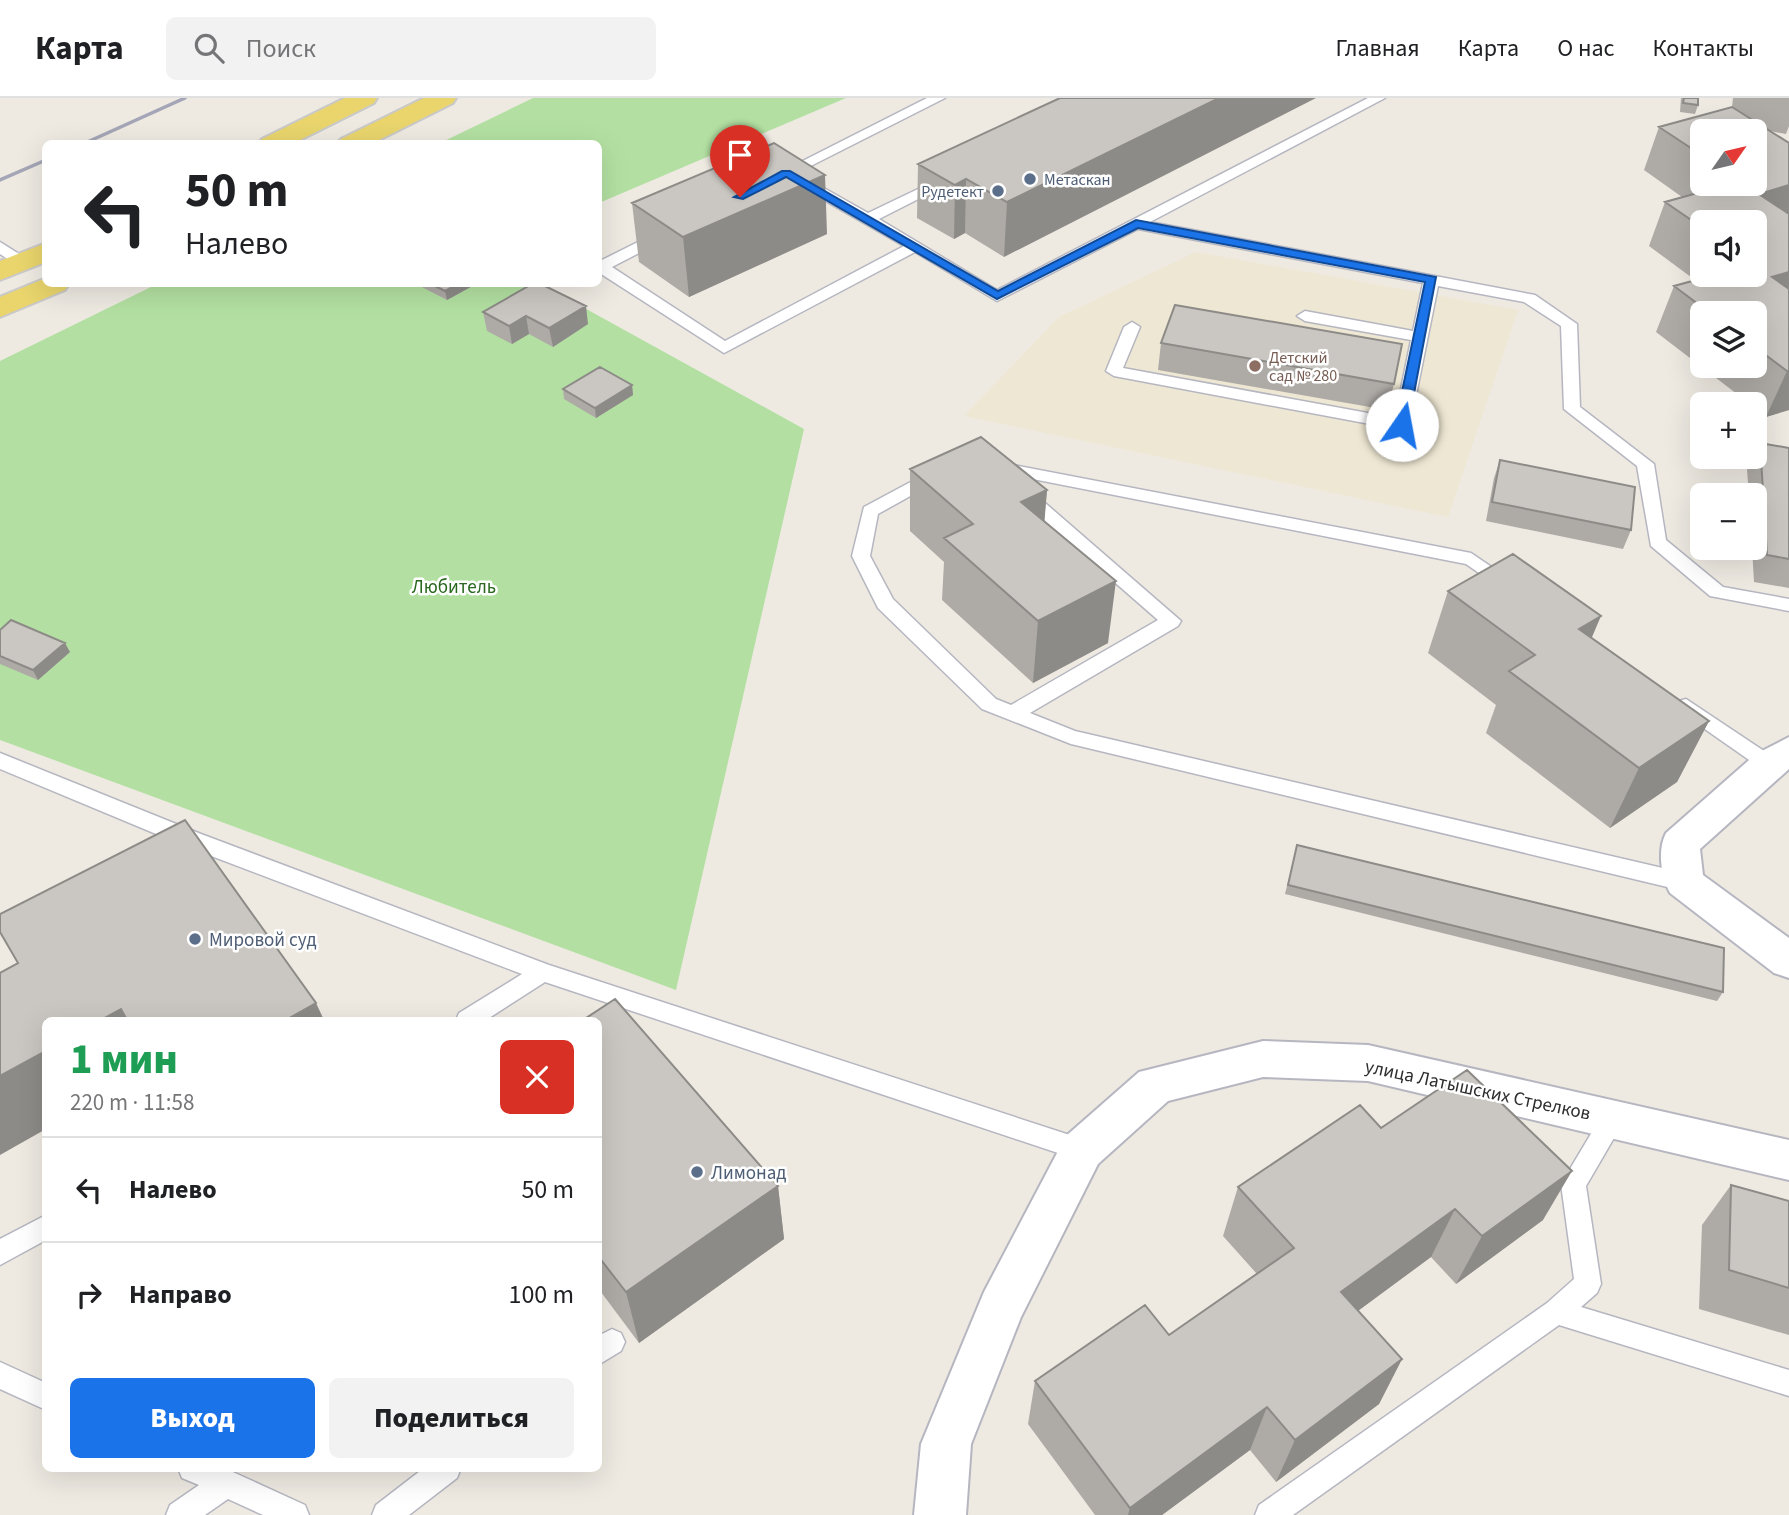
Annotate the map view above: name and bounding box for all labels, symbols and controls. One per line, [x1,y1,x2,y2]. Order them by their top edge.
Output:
search box [166,17,656,80]
text: Карта [35,25,124,72]
icon: search [190,29,228,67]
text: Поиск [246,30,316,67]
text: Главная [1335,31,1420,66]
text: Карта [1458,31,1519,66]
text: О нас [1557,31,1614,66]
text: Контакты [1652,31,1754,66]
north arrow [1690,119,1768,196]
map controls [1690,119,1767,560]
pin [710,125,770,197]
icon: arrive [721,136,759,174]
text: 50 m [185,156,289,226]
icon: left [70,168,161,259]
place label: Метаскан [1044,169,1111,191]
marker: Метаскан [1022,171,1038,187]
place label: Рудетект [921,181,984,203]
marker: Рудетект [990,183,1006,199]
button: sound [1690,210,1767,287]
text: Налево [185,221,288,267]
button: layers [1690,301,1767,378]
place label: Детский сад № 280 [1269,347,1337,387]
marker: Детский сад № 280 [1247,358,1263,374]
position arrow [1365,388,1439,462]
button: + [1690,392,1767,469]
button: − [1690,483,1767,560]
park label: Любитель [412,574,496,601]
place label: Мировой суд [209,927,317,954]
marker: Мировой суд [187,931,203,947]
text: 1 мин [70,1030,178,1090]
button: close [500,1040,574,1114]
street label: улица Латышских Стрелков [1362,1053,1593,1128]
text: 220 m · 11:58 [70,1086,194,1119]
place label: Лимонад [711,1160,786,1187]
marker: Лимонад [689,1164,705,1180]
icon: left [70,1171,108,1209]
text: Налево [129,1171,217,1208]
text: 50 m [521,1171,574,1208]
icon: right [70,1276,108,1314]
text: Направо [129,1276,232,1313]
text: 100 m [508,1276,574,1313]
button: Выход [70,1378,315,1458]
button: Поделиться [329,1378,574,1458]

